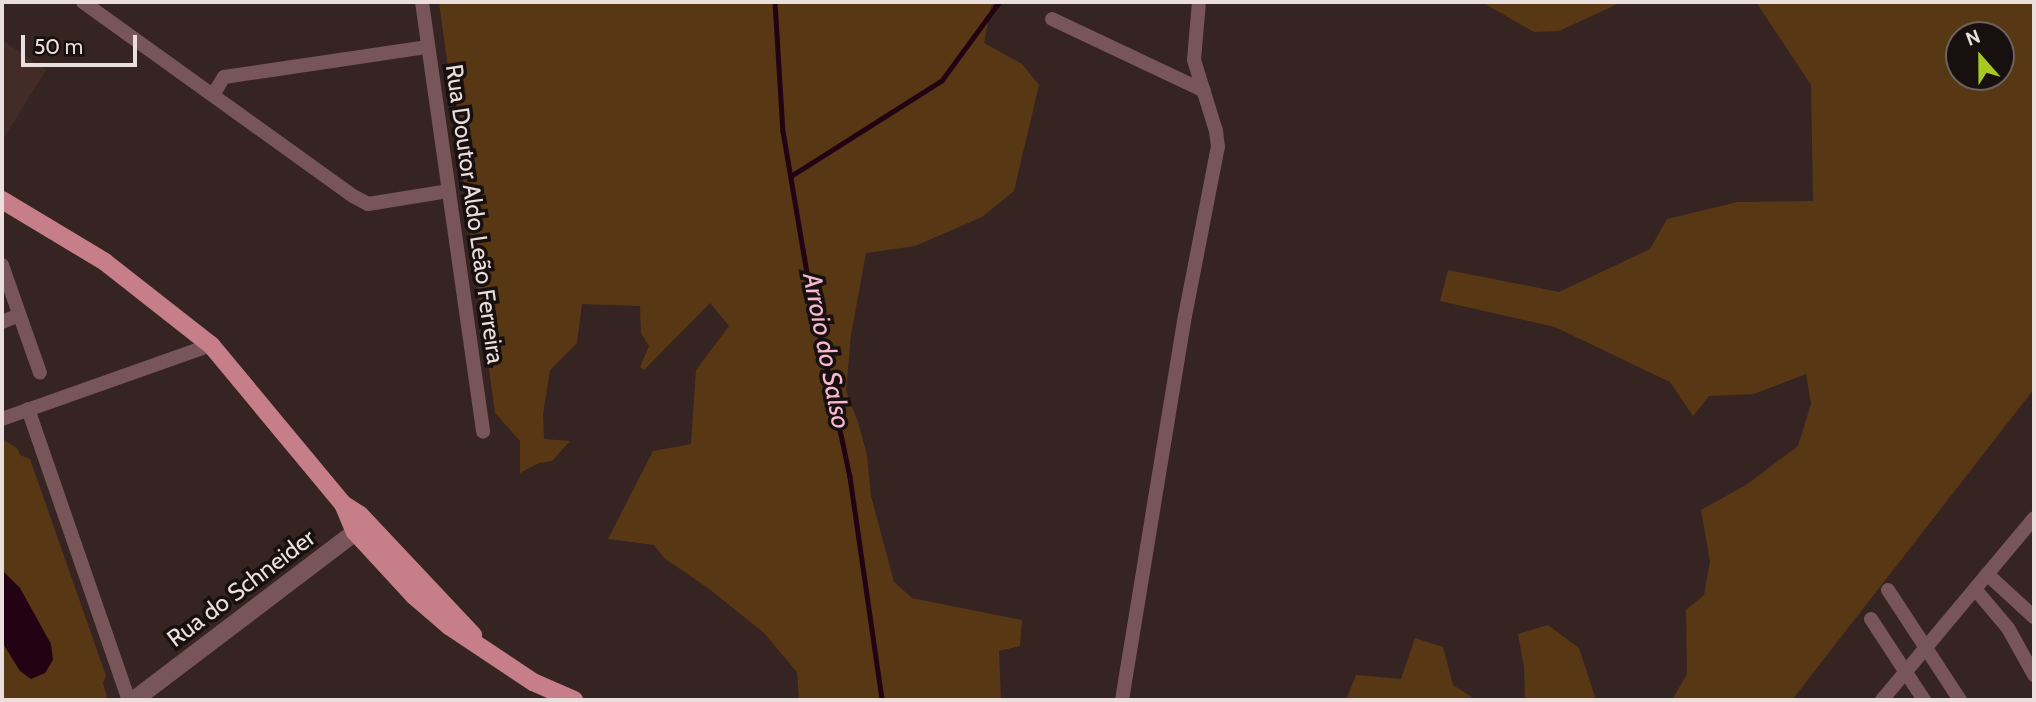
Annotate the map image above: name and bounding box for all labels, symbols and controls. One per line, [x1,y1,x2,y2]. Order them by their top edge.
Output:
scale bar [24,21,140,65]
north arrow [1945,21,2015,91]
text: N [1963,25,1983,51]
text: 50 m [34,34,83,59]
street label: Rua Doutor Aldo Leão Ferreira [440,62,510,366]
water label: Arroio do Salso [796,271,856,431]
street label: Rua do Schneider [161,523,321,653]

